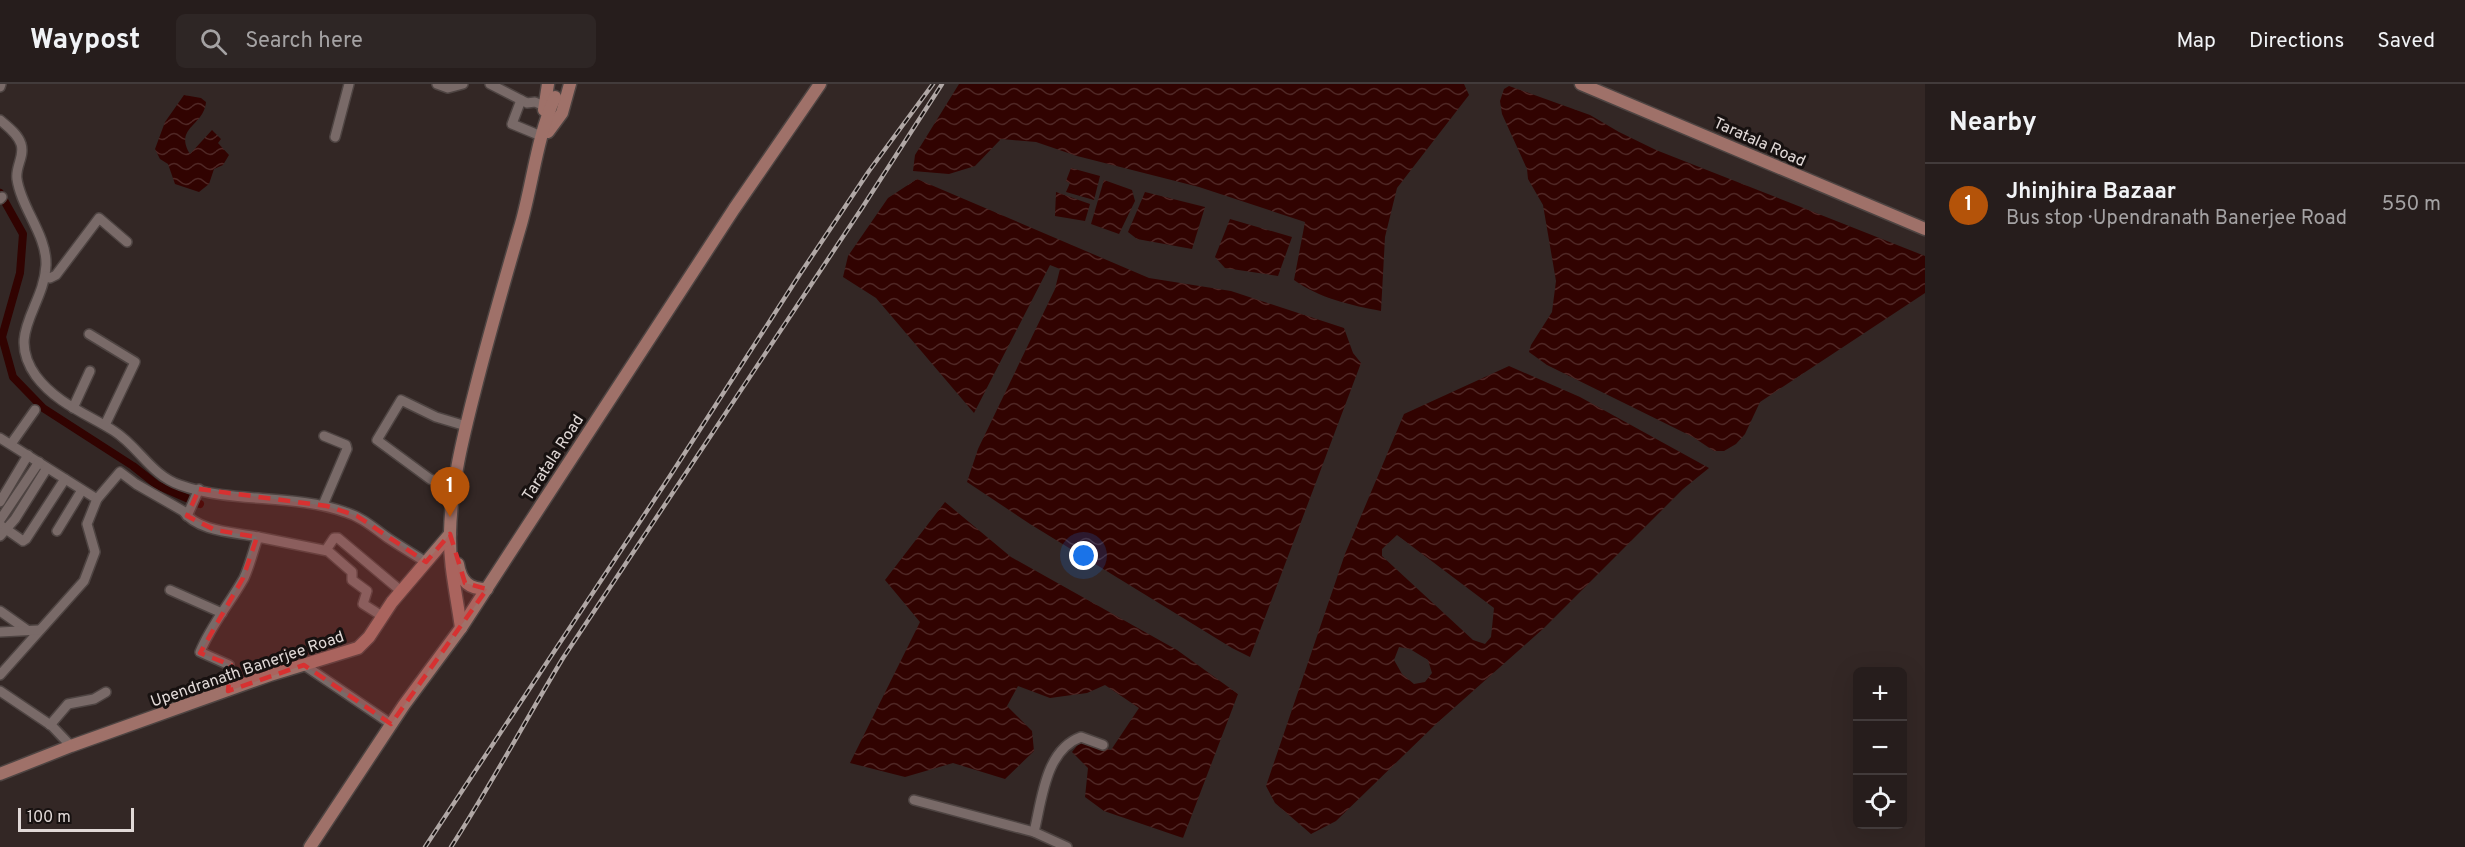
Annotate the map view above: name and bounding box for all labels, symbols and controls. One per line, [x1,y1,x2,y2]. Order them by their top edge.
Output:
search box [176,14,596,68]
text: Waypost [30,23,140,59]
icon: search [197,25,230,58]
text: Search here [245,28,363,55]
text: Map [2176,28,2216,55]
text: Directions [2249,28,2344,55]
text: Saved [2377,28,2435,55]
text: Nearby [1949,107,2037,140]
street label: Taratala Road [1710,114,1808,172]
text: Jhinjhira Bazaar [2006,179,2176,206]
text: 1 [1965,192,1973,218]
text: 550 m [2382,192,2441,218]
text: Bus stop · Upendranath Banerjee Road [2006,206,2347,232]
street label: Taratala Road [518,411,589,505]
pin: 1 [430,468,470,517]
your location [1069,541,1098,570]
street label: Upendranath Banerjee Road [148,627,347,712]
map controls [1853,667,1907,829]
button: + [1853,667,1907,721]
button: − [1853,721,1907,775]
button: locate [1853,775,1907,829]
scale bar [18,805,134,832]
text: 100 m [27,808,71,828]

